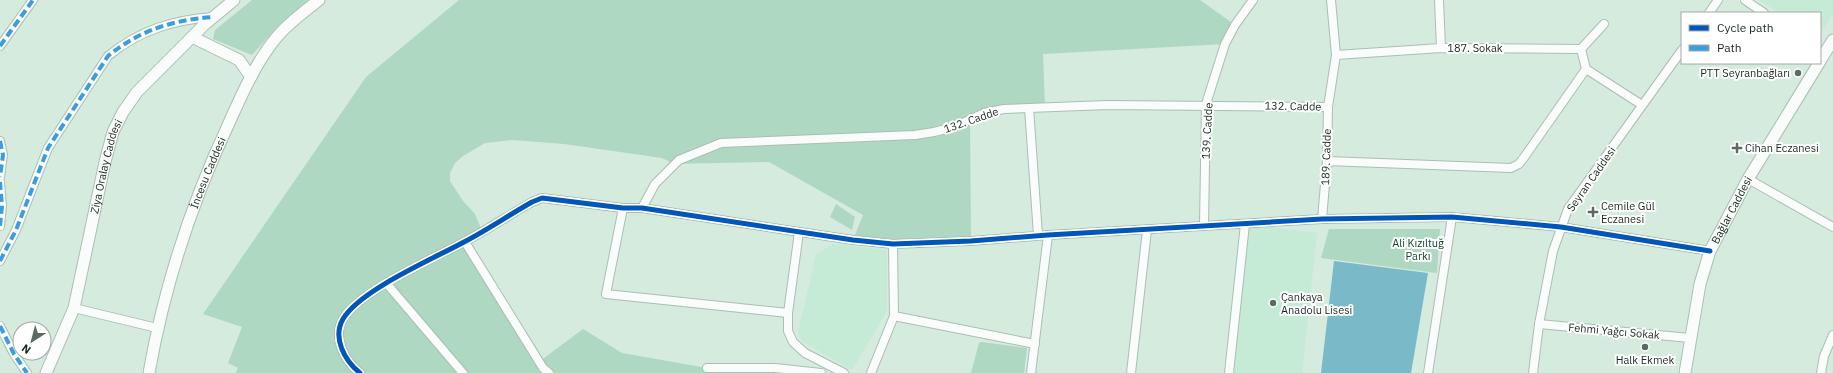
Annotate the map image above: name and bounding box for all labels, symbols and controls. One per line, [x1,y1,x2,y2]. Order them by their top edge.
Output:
legend [1681,12,1821,64]
text: Cycle path [1717,20,1774,35]
text: Path [1717,40,1742,55]
street label: 187. Sokak [1447,41,1503,55]
place label: PTT Seyranbağları [1700,66,1790,80]
marker: PTT Seyranbağları [1793,68,1803,78]
street label: 132. Cadde [1264,99,1322,113]
street label: 139. Cadde [1199,102,1215,160]
street label: 132. Cadde [942,104,1000,136]
street label: Ziya Oralay Caddesi [87,117,125,215]
street label: 189. Cadde [1318,128,1334,186]
street label: İncesu Caddesi [187,135,229,211]
place label: Cihan Eczanesi [1745,141,1819,155]
marker: Cihan Eczanesi [1732,143,1742,153]
street label: Seyran Caddesi [1563,144,1619,214]
street label: Bağlar Caddesi [1708,174,1755,246]
place label: Cemile Gül Eczanesi [1601,199,1655,226]
marker: Cemile Gül Eczanesi [1588,207,1598,217]
park label: Ali Kızıltuğ Parkı [1392,236,1444,263]
place label: Çankaya Anadolu Lisesi [1281,290,1352,317]
marker: Çankaya Anadolu Lisesi [1268,298,1278,308]
street label: Fehmi Yağcı Sokak [1568,320,1660,342]
north arrow [12,321,52,361]
text: N [19,341,33,357]
marker: Halk Ekmek [1640,342,1650,352]
place label: Halk Ekmek [1616,353,1675,367]

